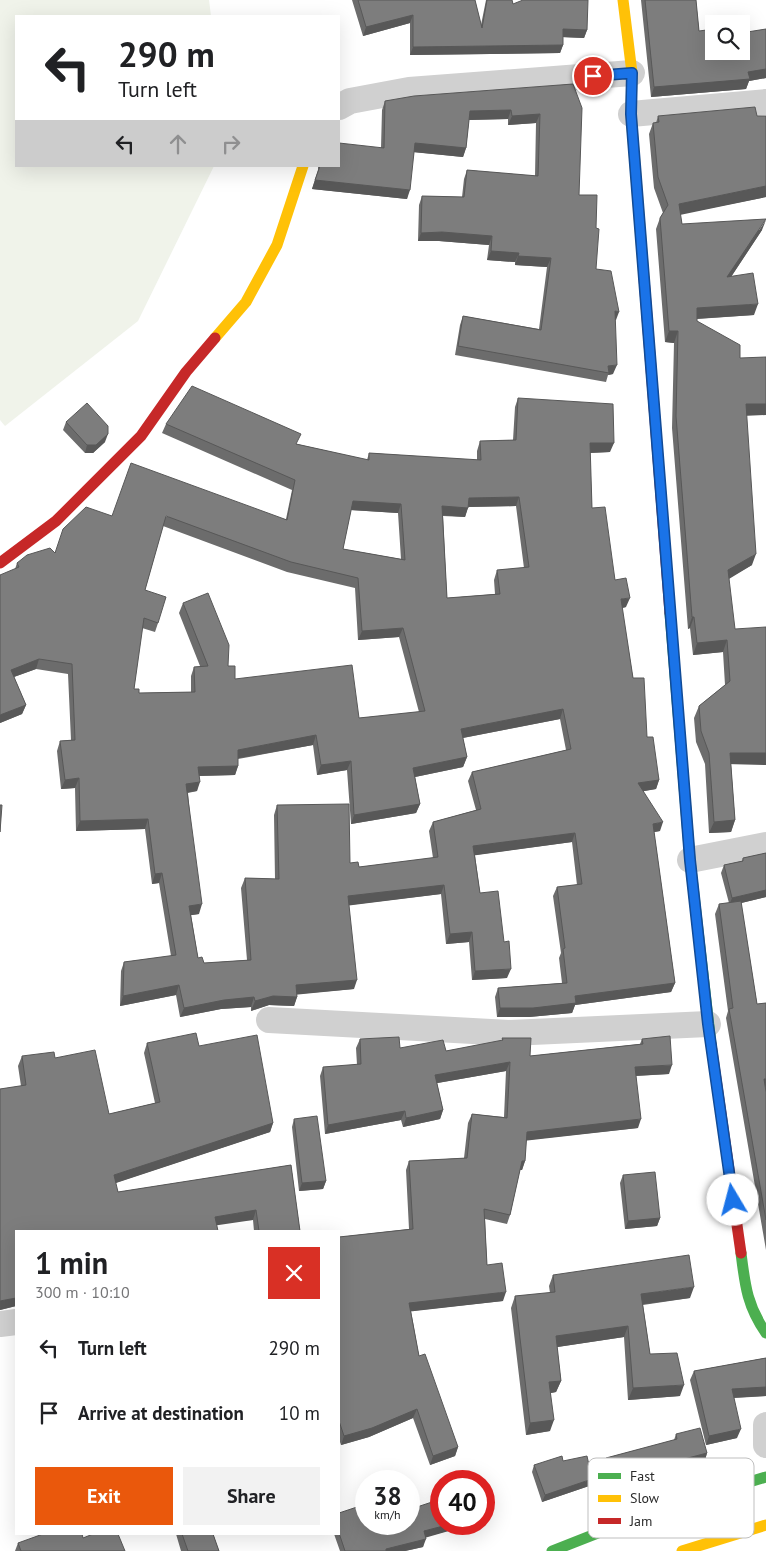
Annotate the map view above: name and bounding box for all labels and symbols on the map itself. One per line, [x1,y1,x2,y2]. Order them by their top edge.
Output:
pin [572,55,614,97]
position arrow [706,1173,758,1225]
legend [588,1458,754,1538]
text: Fast [630,1467,655,1485]
speed limit sign: 40 [430,1470,495,1535]
text: Slow [630,1489,660,1507]
text: Jam [629,1512,652,1530]

